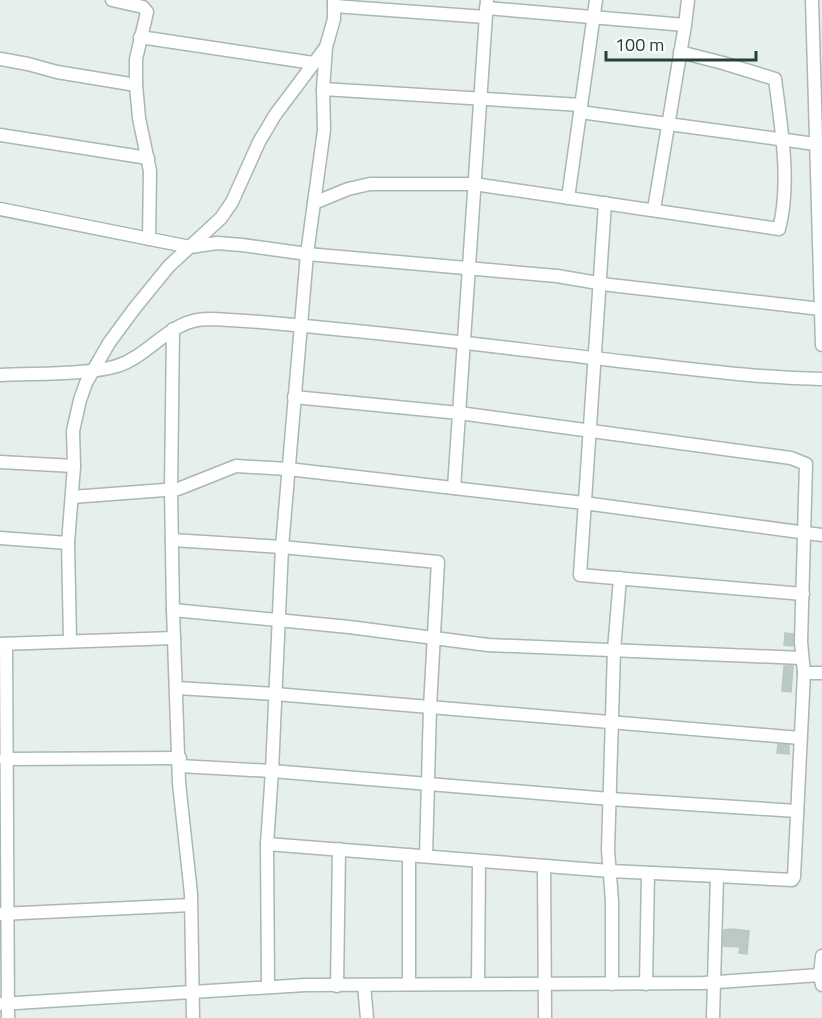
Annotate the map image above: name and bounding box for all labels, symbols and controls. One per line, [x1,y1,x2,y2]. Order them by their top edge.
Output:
scale bar [606,24,756,62]
text: 100 m [615,31,664,58]

